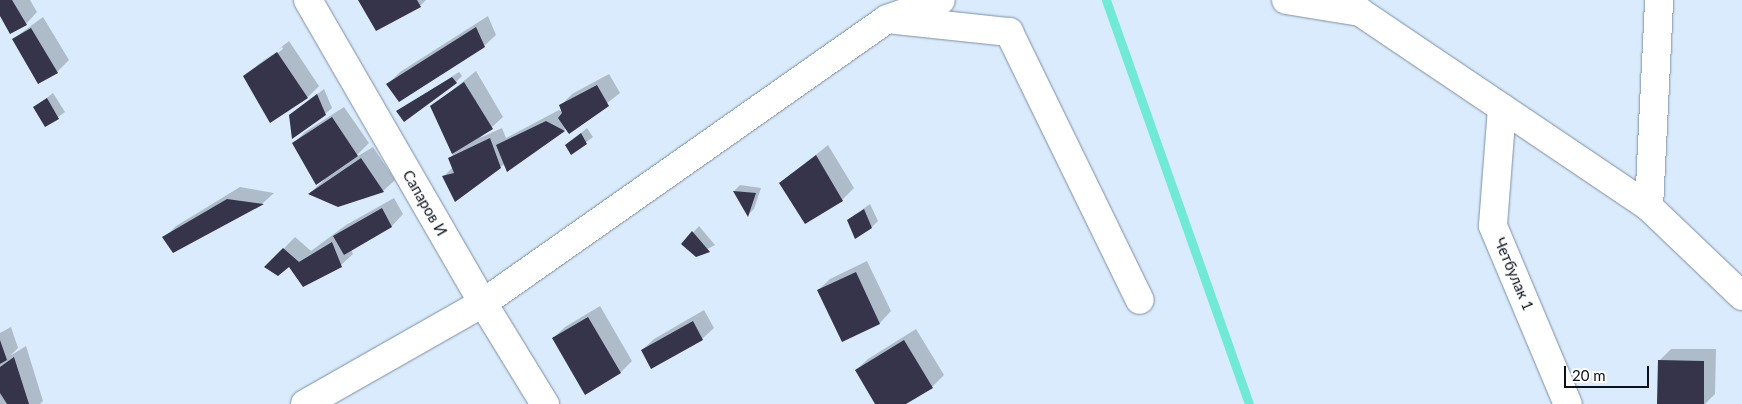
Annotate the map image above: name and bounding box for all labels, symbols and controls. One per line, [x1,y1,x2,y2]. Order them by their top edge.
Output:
street label: Сапаров И [399,167,451,239]
street label: Четбулак 1 [1491,235,1537,313]
scale bar [1567,356,1652,388]
text: 20 m [1572,366,1606,384]

